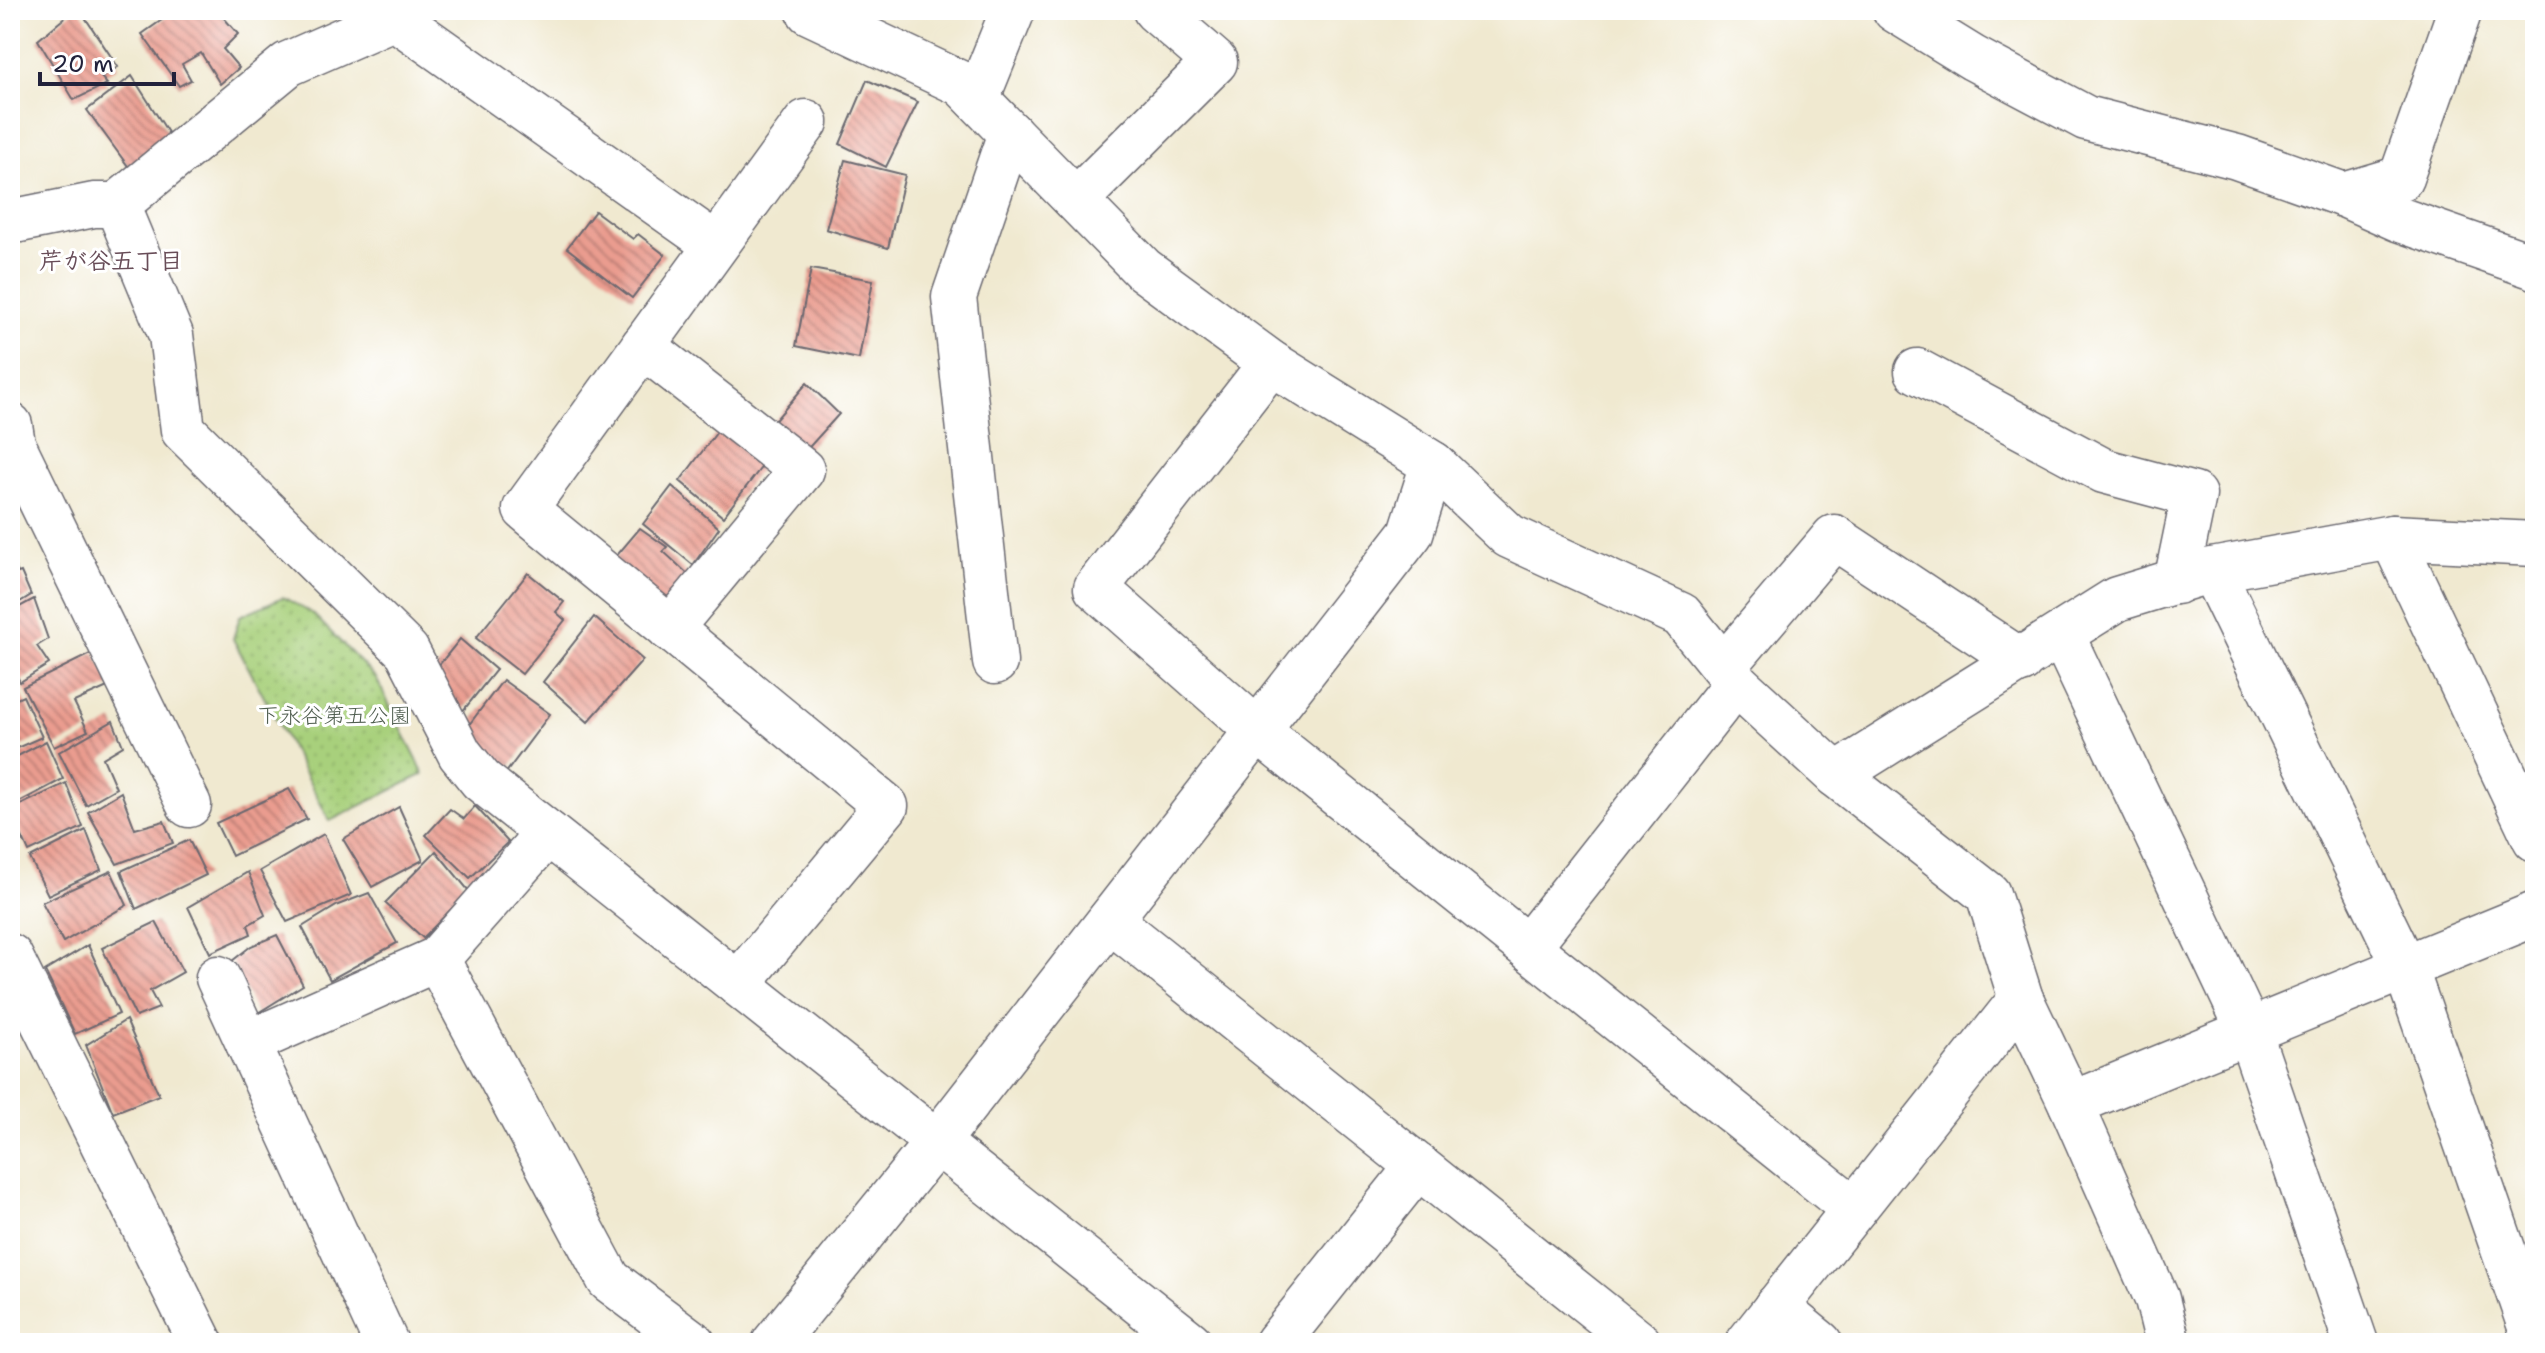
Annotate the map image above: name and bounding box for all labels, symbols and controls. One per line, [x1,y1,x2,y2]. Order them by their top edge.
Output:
scale bar [40,36,174,86]
text: 20 m [52,48,114,80]
district label: 芹が谷五丁目 [39,245,183,277]
park label: 下永谷第五公園 [257,701,411,730]

